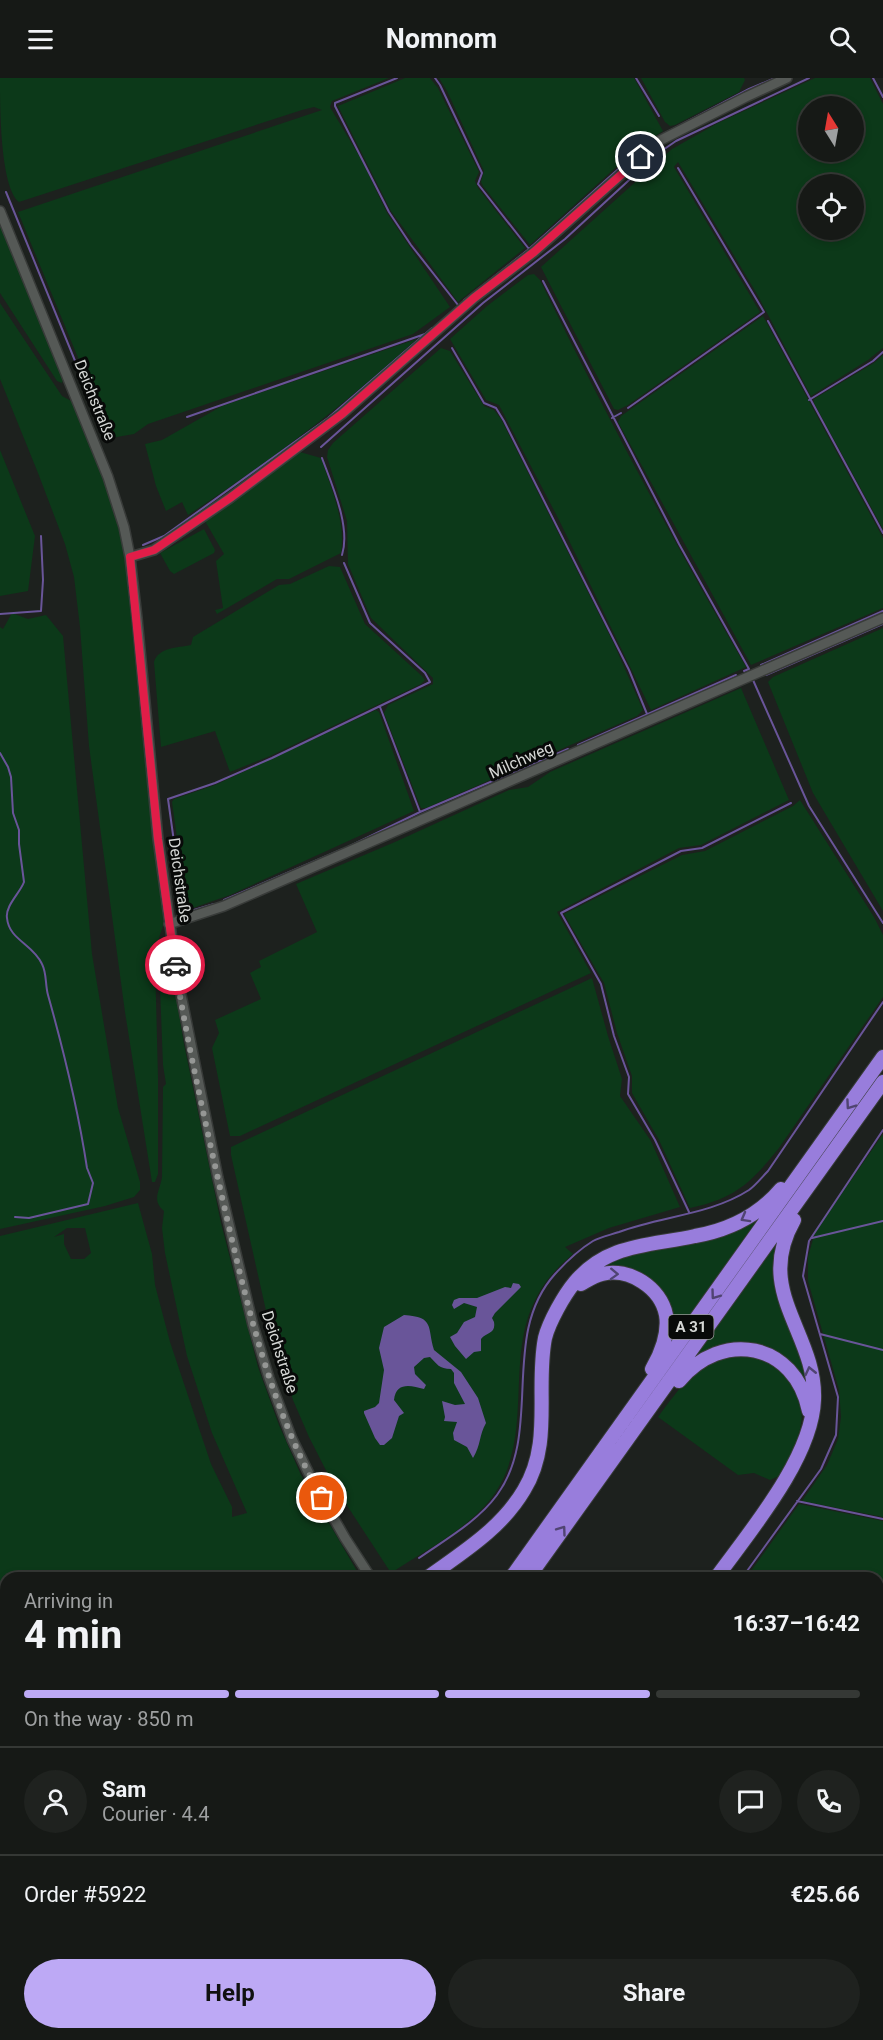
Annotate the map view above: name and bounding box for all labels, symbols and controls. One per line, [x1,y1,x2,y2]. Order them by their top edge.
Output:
icon: menu [24,23,57,56]
text: Nomnom [386,23,497,55]
icon: search [826,23,859,56]
north arrow [798,96,864,162]
map controls [798,96,864,240]
pin [615,131,666,182]
icon: home [624,140,657,173]
button: locate [798,174,864,240]
street label: Deichstraße [70,357,120,443]
street label: Milchweg [486,737,556,783]
street label: Deichstraße [165,836,195,924]
courier [145,935,205,995]
icon: car [159,949,192,982]
one-way arrow [846,1098,857,1109]
one-way arrow [741,1211,751,1222]
one-way arrow [610,1267,619,1280]
one-way arrow [711,1288,722,1299]
street label: Deichstraße [258,1308,302,1396]
road number: A 31 [668,1315,714,1339]
one-way arrow [804,1366,817,1376]
pin [296,1472,347,1523]
icon: bag [305,1481,338,1514]
one-way arrow [555,1526,566,1537]
text: Arriving in [24,1589,113,1613]
text: 16:37–16:42 [733,1611,860,1636]
text: 4 min [24,1612,122,1658]
text: On the way · 850 m [24,1707,193,1731]
button: person [24,1770,87,1833]
button: chat [719,1770,782,1833]
button: phone [797,1770,860,1833]
text: Sam [102,1777,146,1802]
text: Courier · 4.4 [102,1802,209,1826]
text: Order #5922 [24,1882,146,1907]
text: €25.66 [791,1882,860,1907]
button: Help [24,1959,436,2028]
button: Share [448,1959,860,2028]

